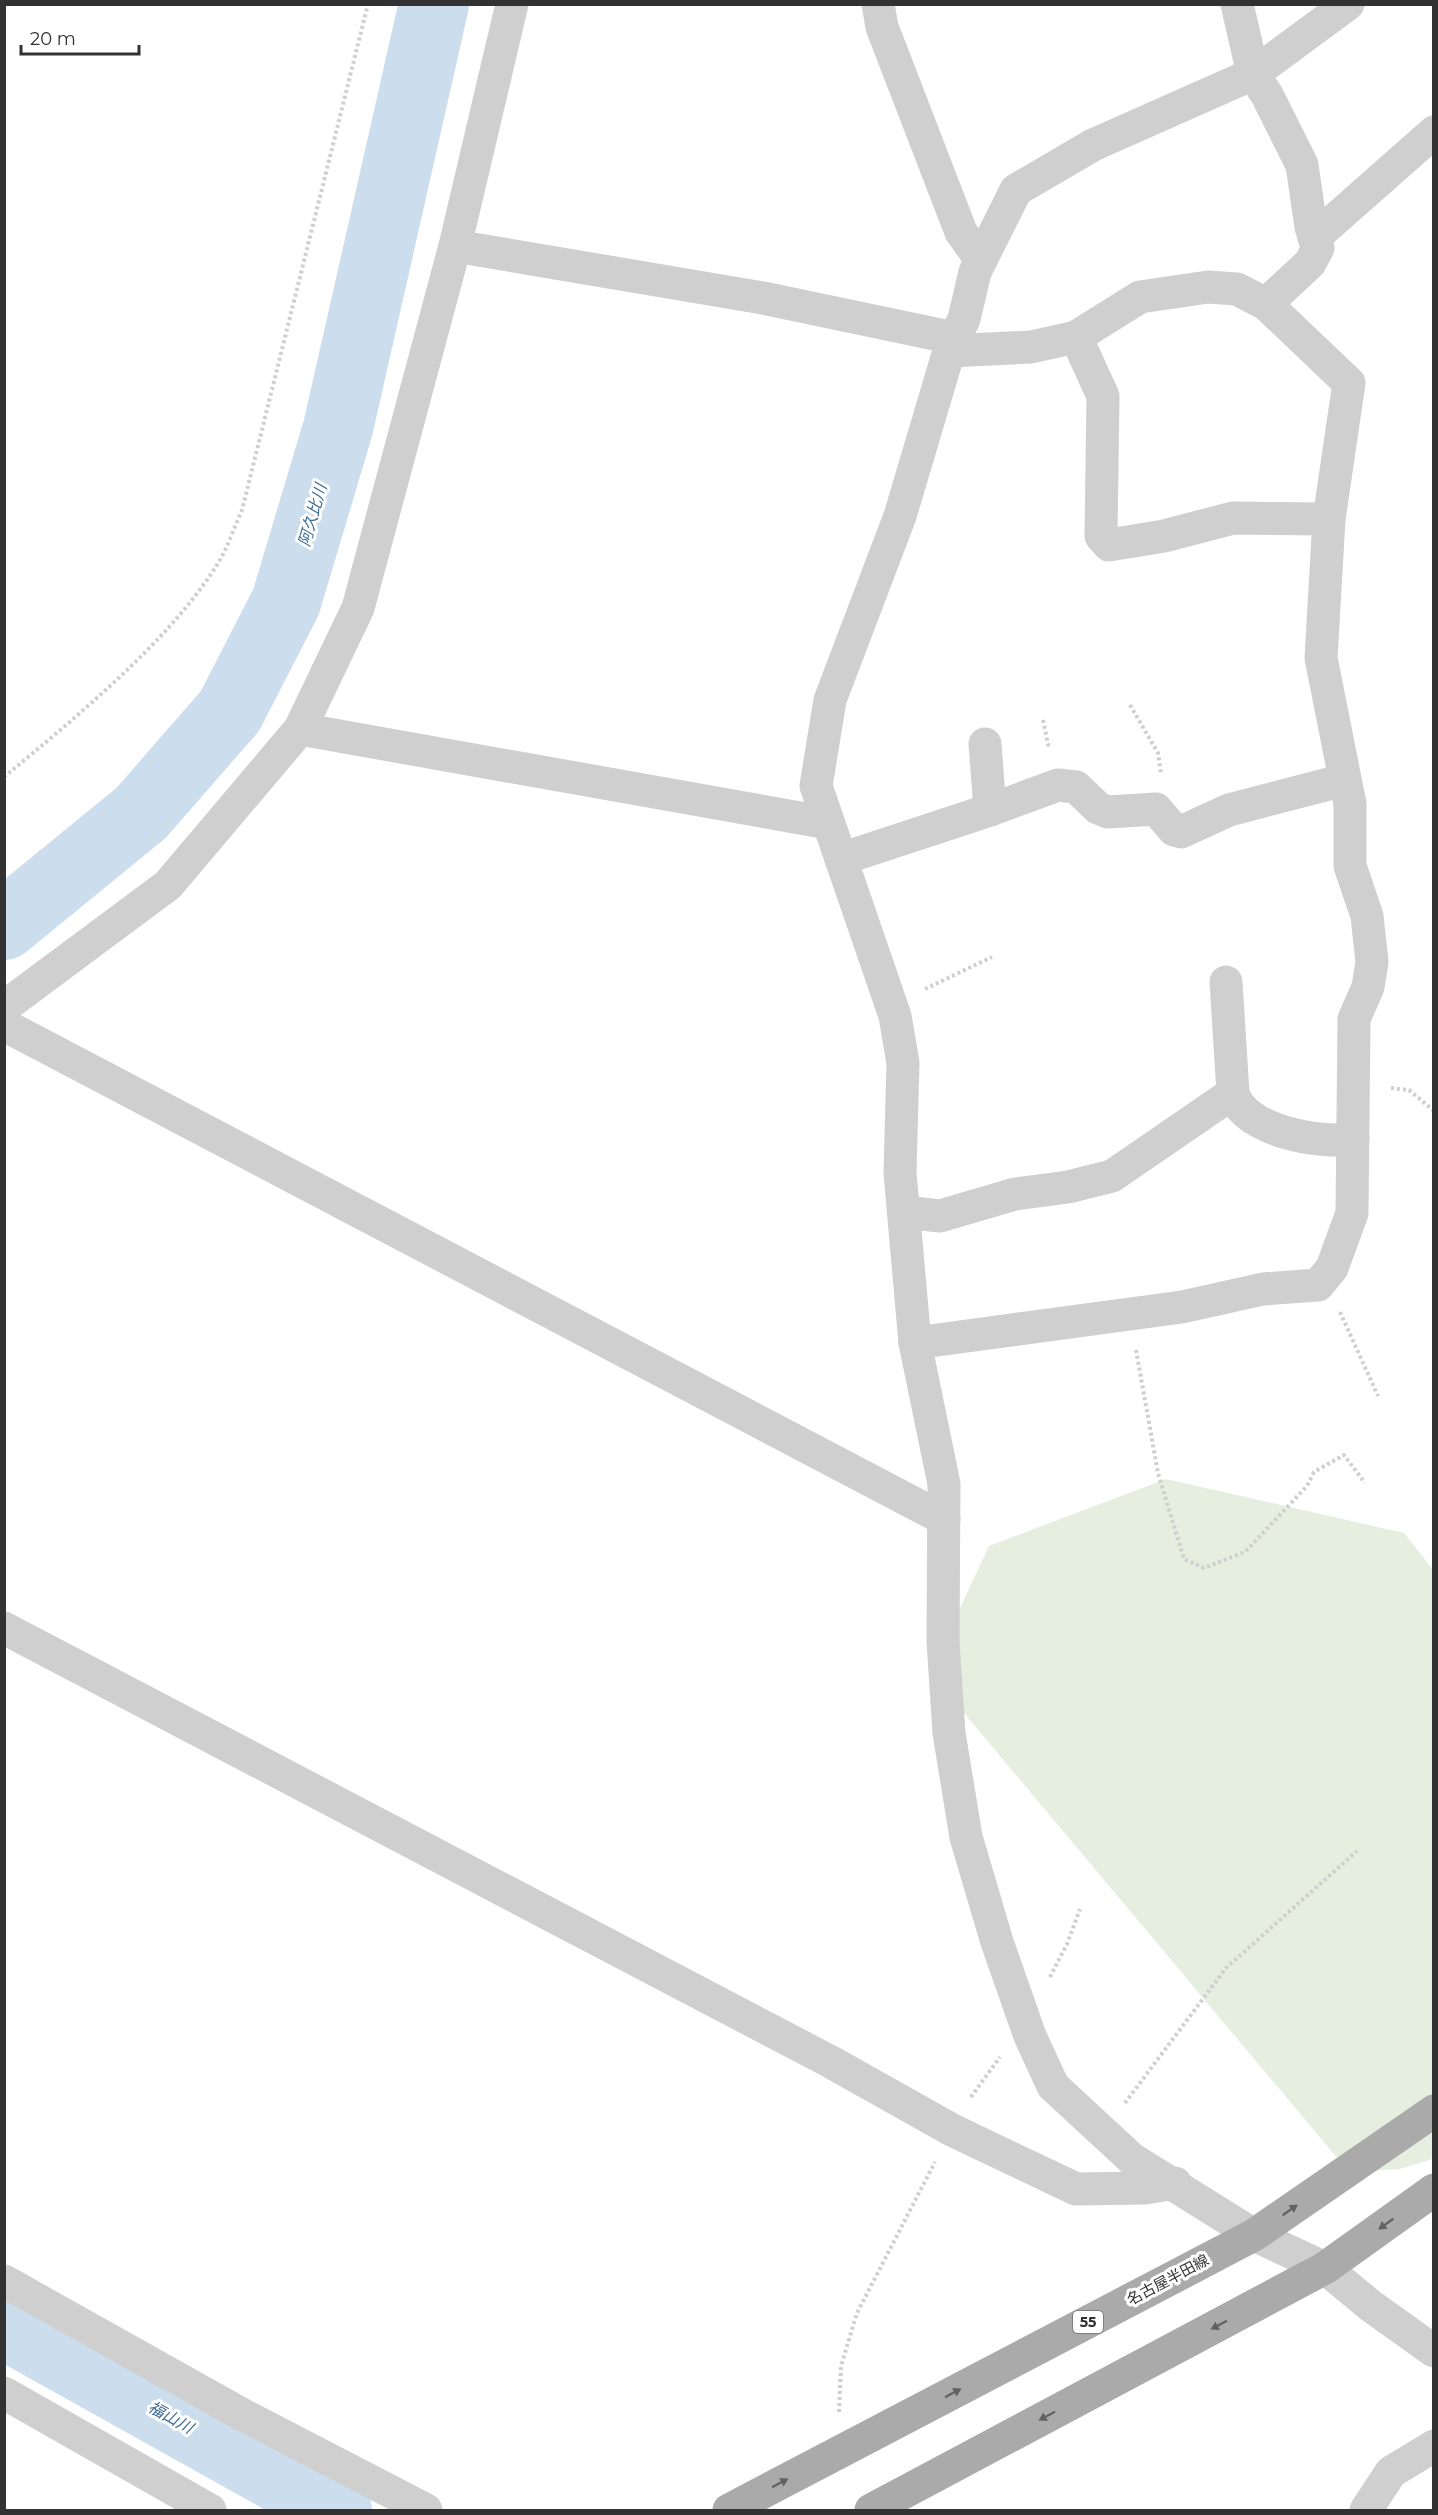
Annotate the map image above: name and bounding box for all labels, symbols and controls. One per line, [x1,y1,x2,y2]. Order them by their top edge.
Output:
scale bar [21,18,140,56]
text: 20 m [30,28,76,50]
water label: 阿久比川 [295,480,331,549]
one-way arrow [1282,2204,1298,2216]
one-way arrow [1378,2218,1394,2230]
street label: 名古屋半田線 [1124,2250,1212,2309]
road number: 55 [1073,2311,1103,2333]
one-way arrow [1211,2320,1228,2330]
one-way arrow [944,2388,962,2398]
water label: 福山川 [145,2397,198,2438]
one-way arrow [1038,2411,1055,2421]
one-way arrow [772,2478,789,2488]

